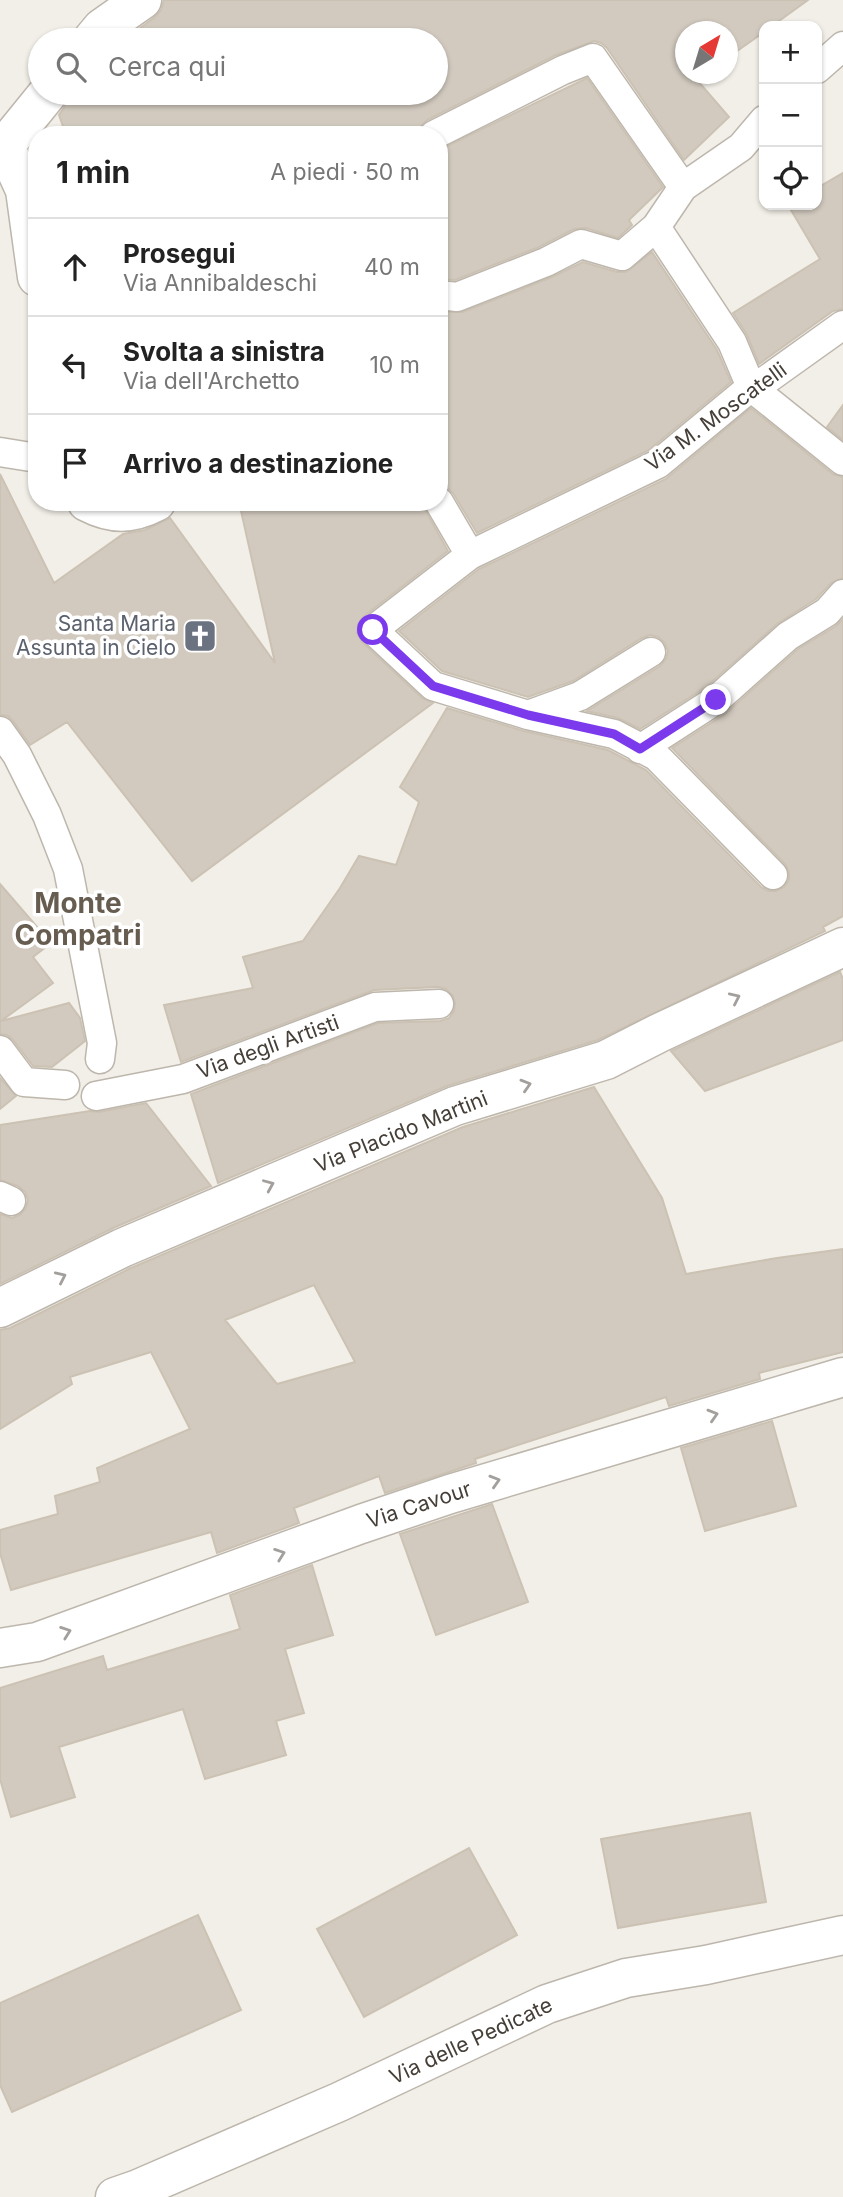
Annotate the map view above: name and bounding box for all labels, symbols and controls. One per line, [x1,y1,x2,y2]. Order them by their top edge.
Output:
north arrow [675,21,738,84]
map controls [759,21,822,210]
button: + [759,21,822,84]
search box [28,28,448,105]
icon: search [52,48,90,86]
text: Cerca qui [108,51,226,82]
button: − [759,84,822,147]
button: locate [759,147,822,210]
text: 1 min [56,154,130,190]
text: A piedi · 50 m [270,158,420,186]
text: Prosegui [123,238,235,269]
icon: ahead [56,248,94,286]
text: 40 m [364,253,420,281]
text: Via Annibaldeschi [123,269,317,297]
text: Svolta a sinistra [123,336,325,367]
icon: left [56,346,94,384]
text: 10 m [370,351,420,379]
street label: Via M. Moscatelli [640,357,791,476]
text: Via dell'Archetto [123,367,300,395]
icon: arrive [56,444,94,482]
text: Arrivo a destinazione [123,448,393,479]
place label: Santa Maria Assunta in Cielo [16,611,176,660]
route start [357,614,388,645]
church icon: Santa Maria Assunta in Cielo [181,617,219,655]
route end [700,684,731,715]
district label: Monte Compatri [14,886,142,952]
one-way arrow [728,992,741,1006]
street label: Via degli Artisti [194,1009,342,1084]
one-way arrow [520,1078,532,1093]
street label: Via Placido Martini [311,1085,491,1178]
one-way arrow [262,1180,274,1194]
one-way arrow [54,1272,66,1286]
one-way arrow [707,1409,719,1424]
one-way arrow [489,1474,501,1489]
street label: Via Cavour [363,1476,474,1533]
one-way arrow [273,1548,285,1562]
one-way arrow [59,1626,71,1640]
street label: Via delle Pedicate [385,1992,556,2089]

